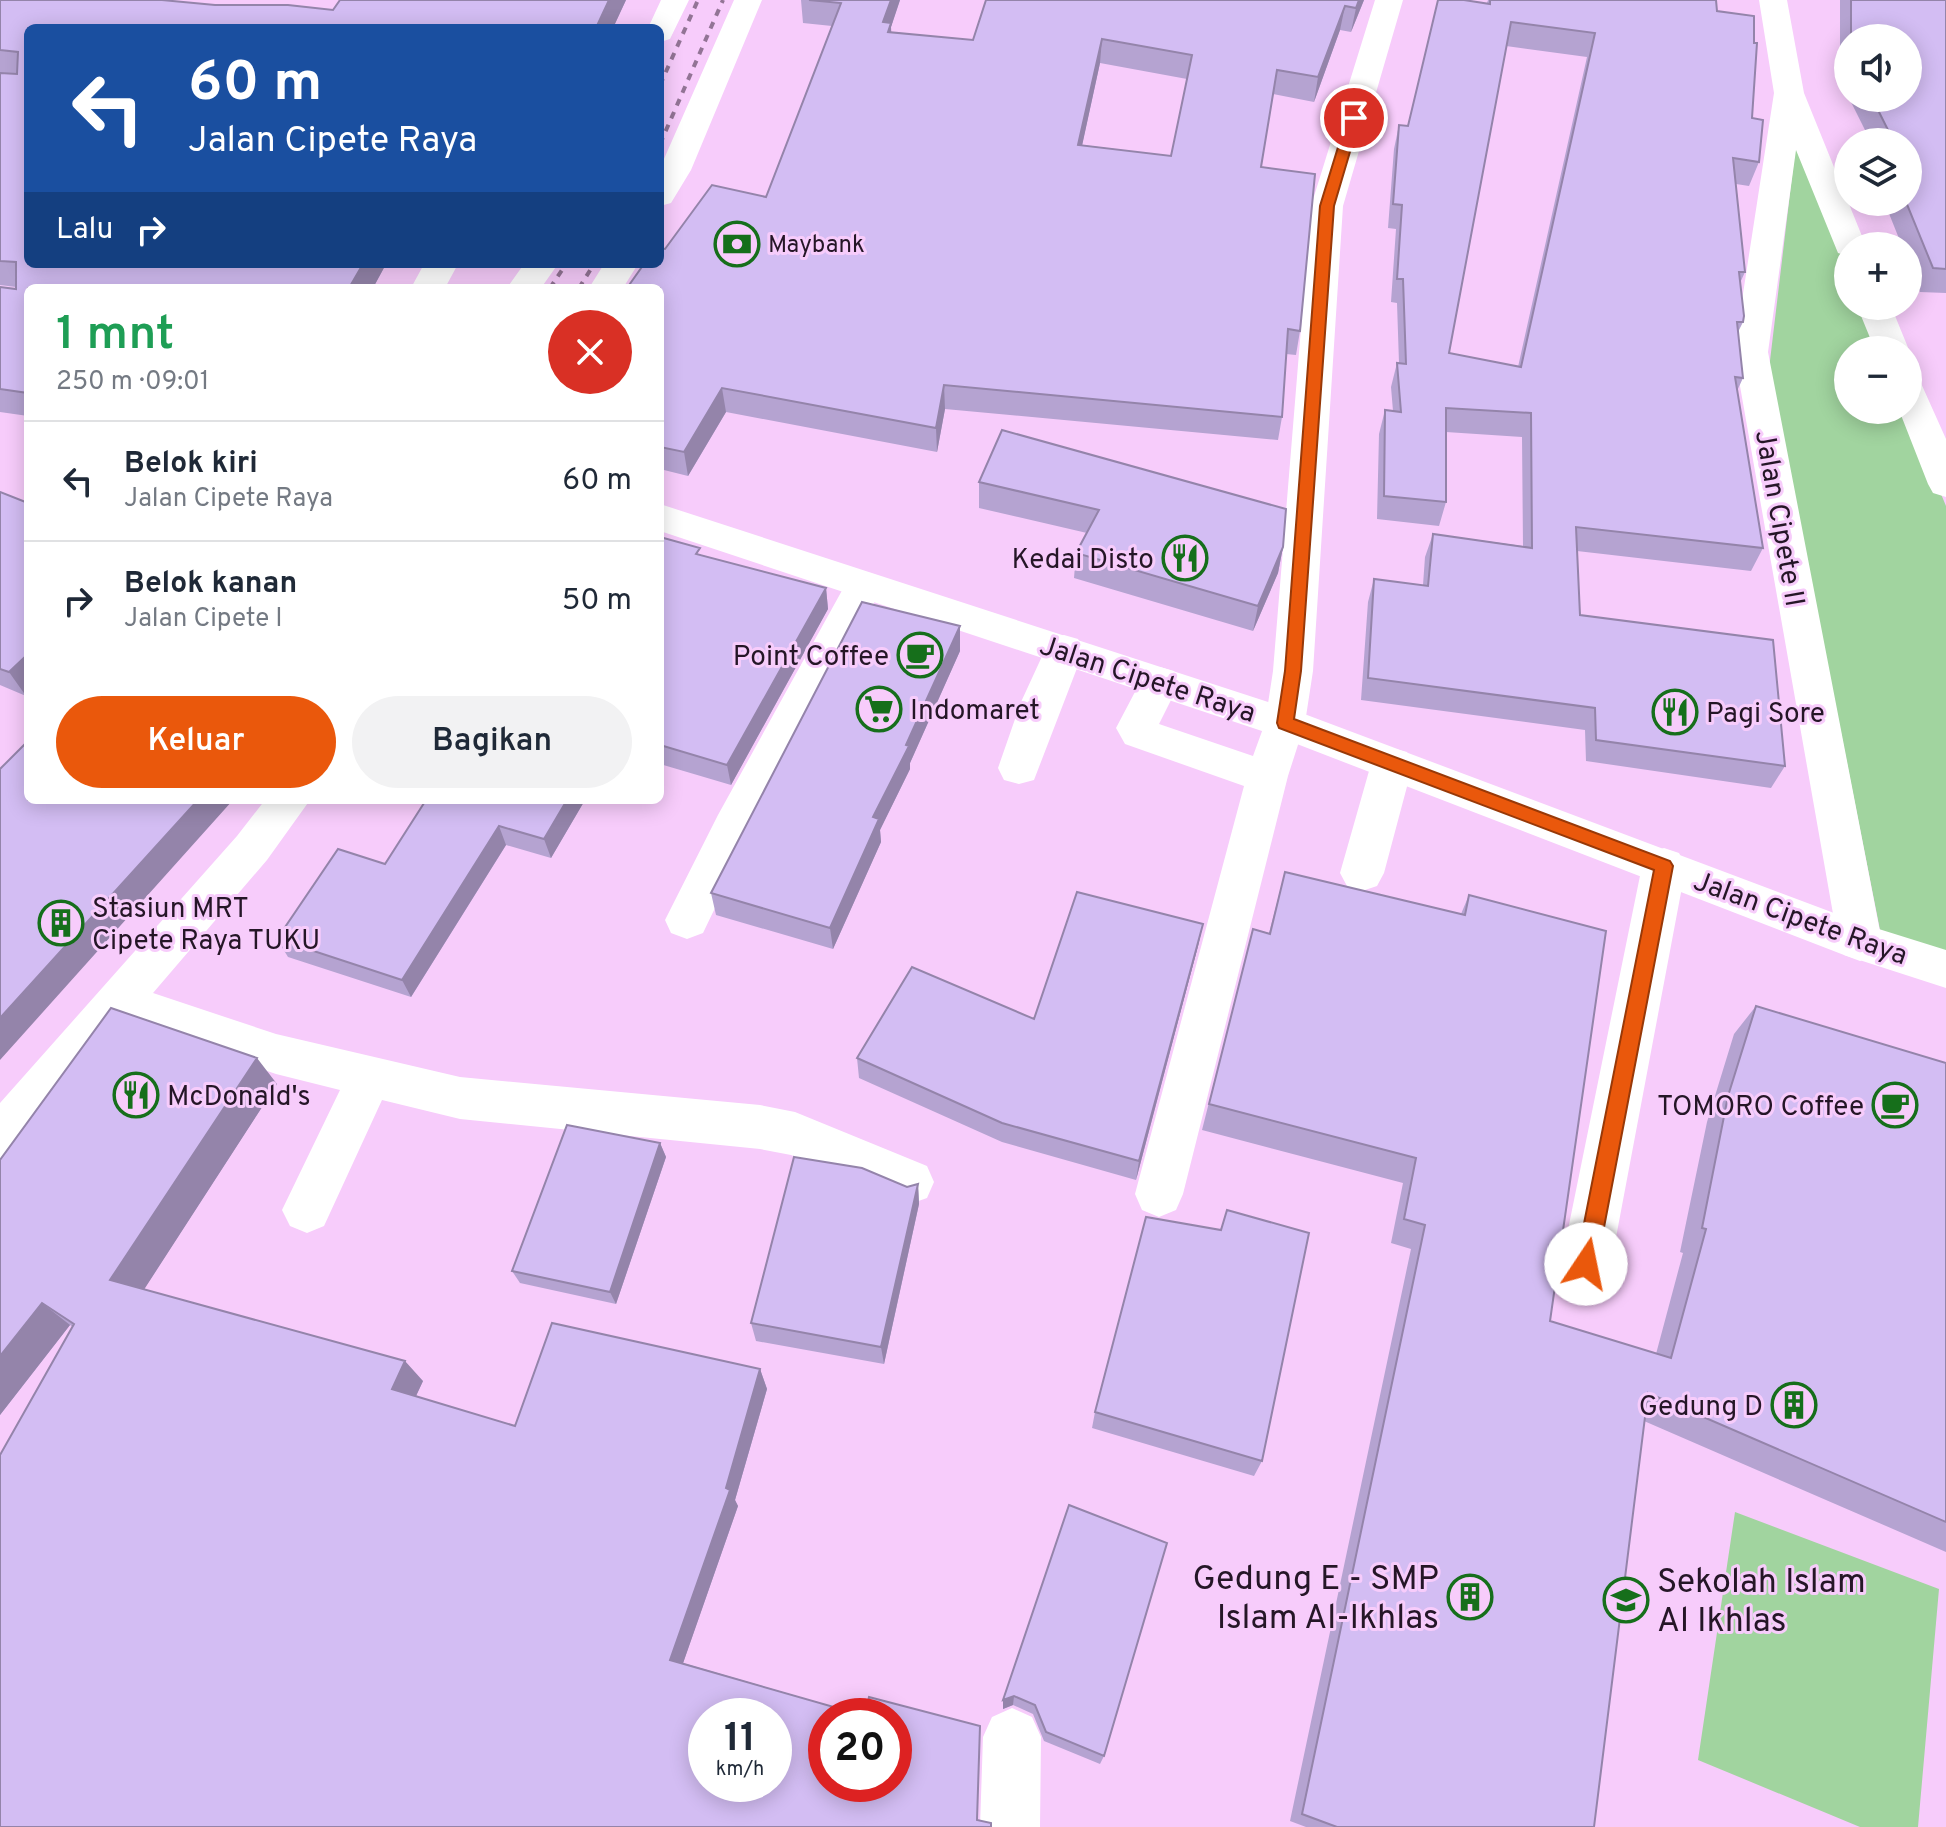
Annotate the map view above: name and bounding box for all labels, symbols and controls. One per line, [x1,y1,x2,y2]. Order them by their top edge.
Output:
map controls [1834,24,1922,424]
button: sound [1834,24,1922,112]
text: 60 m [188,50,322,120]
icon: left [56,56,160,160]
pin [1320,84,1388,152]
icon: arrive [1332,96,1376,140]
text: Jalan Cipete Raya [188,119,477,165]
button: layers [1834,128,1922,216]
icon: right [129,208,173,252]
text: Lalu [56,212,113,249]
bank icon: Maybank [713,220,761,268]
place label: Maybank [768,231,865,261]
button: + [1834,232,1922,320]
text: 1 mnt [56,306,174,366]
button: close [548,310,632,394]
button: − [1834,336,1922,424]
text: 250 m · 09:01 [56,366,210,399]
street label: Jalan Cipete II [1745,427,1811,610]
text: Belok kiri [124,446,258,483]
icon: left [56,459,100,503]
text: 60 m [562,463,632,500]
text: Jalan Cipete Raya [124,483,333,516]
restaurant icon: Kedai Disto [1161,534,1209,582]
place label: Kedai Disto [1012,543,1154,579]
text: Belok kanan [124,566,297,603]
icon: right [56,579,100,623]
text: 50 m [562,583,632,620]
text: Jalan Cipete I [124,603,283,636]
street label: Jalan Cipete Raya [1035,629,1260,733]
cafe icon: Point Coffee [896,631,944,679]
place label: Point Coffee [733,640,889,676]
supermarket icon: Indomaret [855,685,903,733]
restaurant icon: Pagi Sore [1651,688,1699,736]
place label: Indomaret [910,694,1040,730]
button: Keluar [56,696,336,788]
button: Bagikan [352,696,632,788]
place label: Pagi Sore [1706,697,1825,733]
street label: Jalan Cipete Raya [1688,864,1912,975]
place label: Stasiun MRT Cipete Raya TUKU [92,892,320,960]
building icon: Stasiun MRT Cipete Raya TUKU [37,899,85,947]
restaurant icon: McDonald's [112,1071,160,1119]
place label: McDonald's [167,1080,311,1116]
cafe icon: TOMORO Coffee [1871,1081,1919,1129]
place label: TOMORO Coffee [1657,1090,1864,1126]
position arrow [1544,1222,1628,1306]
building icon: Gedung D [1770,1381,1818,1429]
place label: Gedung D [1639,1390,1763,1426]
place label: Gedung E - SMP Islam Al-Ikhlas [1193,1559,1439,1641]
place label: Sekolah Islam Al Ikhlas [1657,1562,1866,1644]
building icon: Gedung E - SMP Islam Al-Ikhlas [1446,1573,1494,1621]
school or university icon: Sekolah Islam Al Ikhlas [1602,1576,1650,1624]
speed limit sign: 20 [808,1698,912,1802]
text: 11 [724,1715,756,1765]
text: km/h [716,1757,764,1783]

